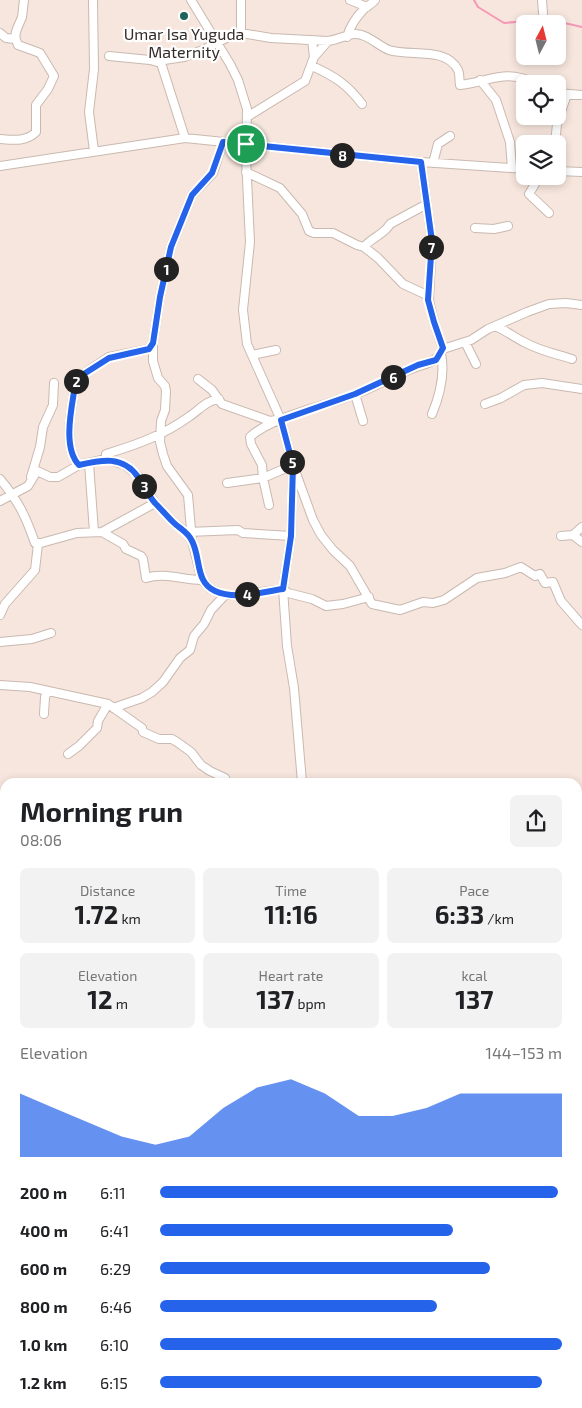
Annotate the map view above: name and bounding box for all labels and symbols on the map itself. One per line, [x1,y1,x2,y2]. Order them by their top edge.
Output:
marker: Umar Isa Yuguda Maternity [178,10,190,22]
north arrow [516,15,566,65]
place label: Umar Isa Yuguda Maternity [124,24,244,61]
pin [225,123,267,165]
pin: 8 [330,142,354,168]
pin: 7 [418,234,444,260]
pin: 1 [154,256,178,282]
pin: 6 [380,364,406,390]
pin: 2 [64,368,88,394]
pin: 5 [280,450,304,474]
pin: 3 [132,474,156,498]
pin: 4 [234,582,260,606]

